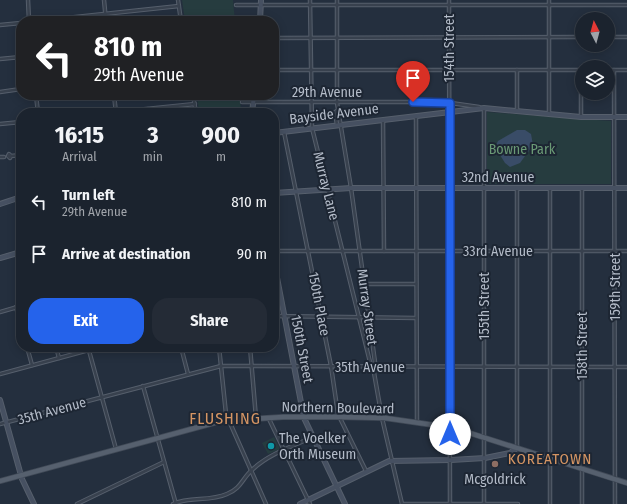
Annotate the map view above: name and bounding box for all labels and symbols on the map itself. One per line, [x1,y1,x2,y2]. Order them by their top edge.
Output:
north arrow [575,12,615,52]
street label: 154th Street [441,13,458,82]
pin [396,61,430,102]
street label: 29th Avenue [292,84,362,101]
street label: Bayside Avenue [288,100,380,128]
park label: Bowne Park [489,141,556,158]
street label: Murray Lane [309,150,343,222]
street label: 32nd Avenue [462,169,534,186]
street label: 33rd Avenue [463,243,533,260]
street label: 159th Street [607,253,624,321]
street label: Murray Street [353,268,381,347]
street label: 150th Place [304,271,334,337]
street label: 155th Street [476,272,493,340]
street label: 158th Street [574,311,591,380]
street label: 150th Street [287,314,317,385]
street label: 35th Avenue [335,359,405,376]
street label: 35th Avenue [16,394,88,428]
street label: Northern Boulevard [281,399,395,417]
district label: FLUSHING [189,409,261,428]
position arrow [429,413,471,455]
place label: The Voelker Orth Museum [279,430,356,463]
marker: The Voelker Orth Museum [266,441,276,451]
district label: KOREATOWN [508,450,592,468]
marker: Mcgoldrick [490,459,500,469]
place label: Mcgoldrick [464,471,526,488]

